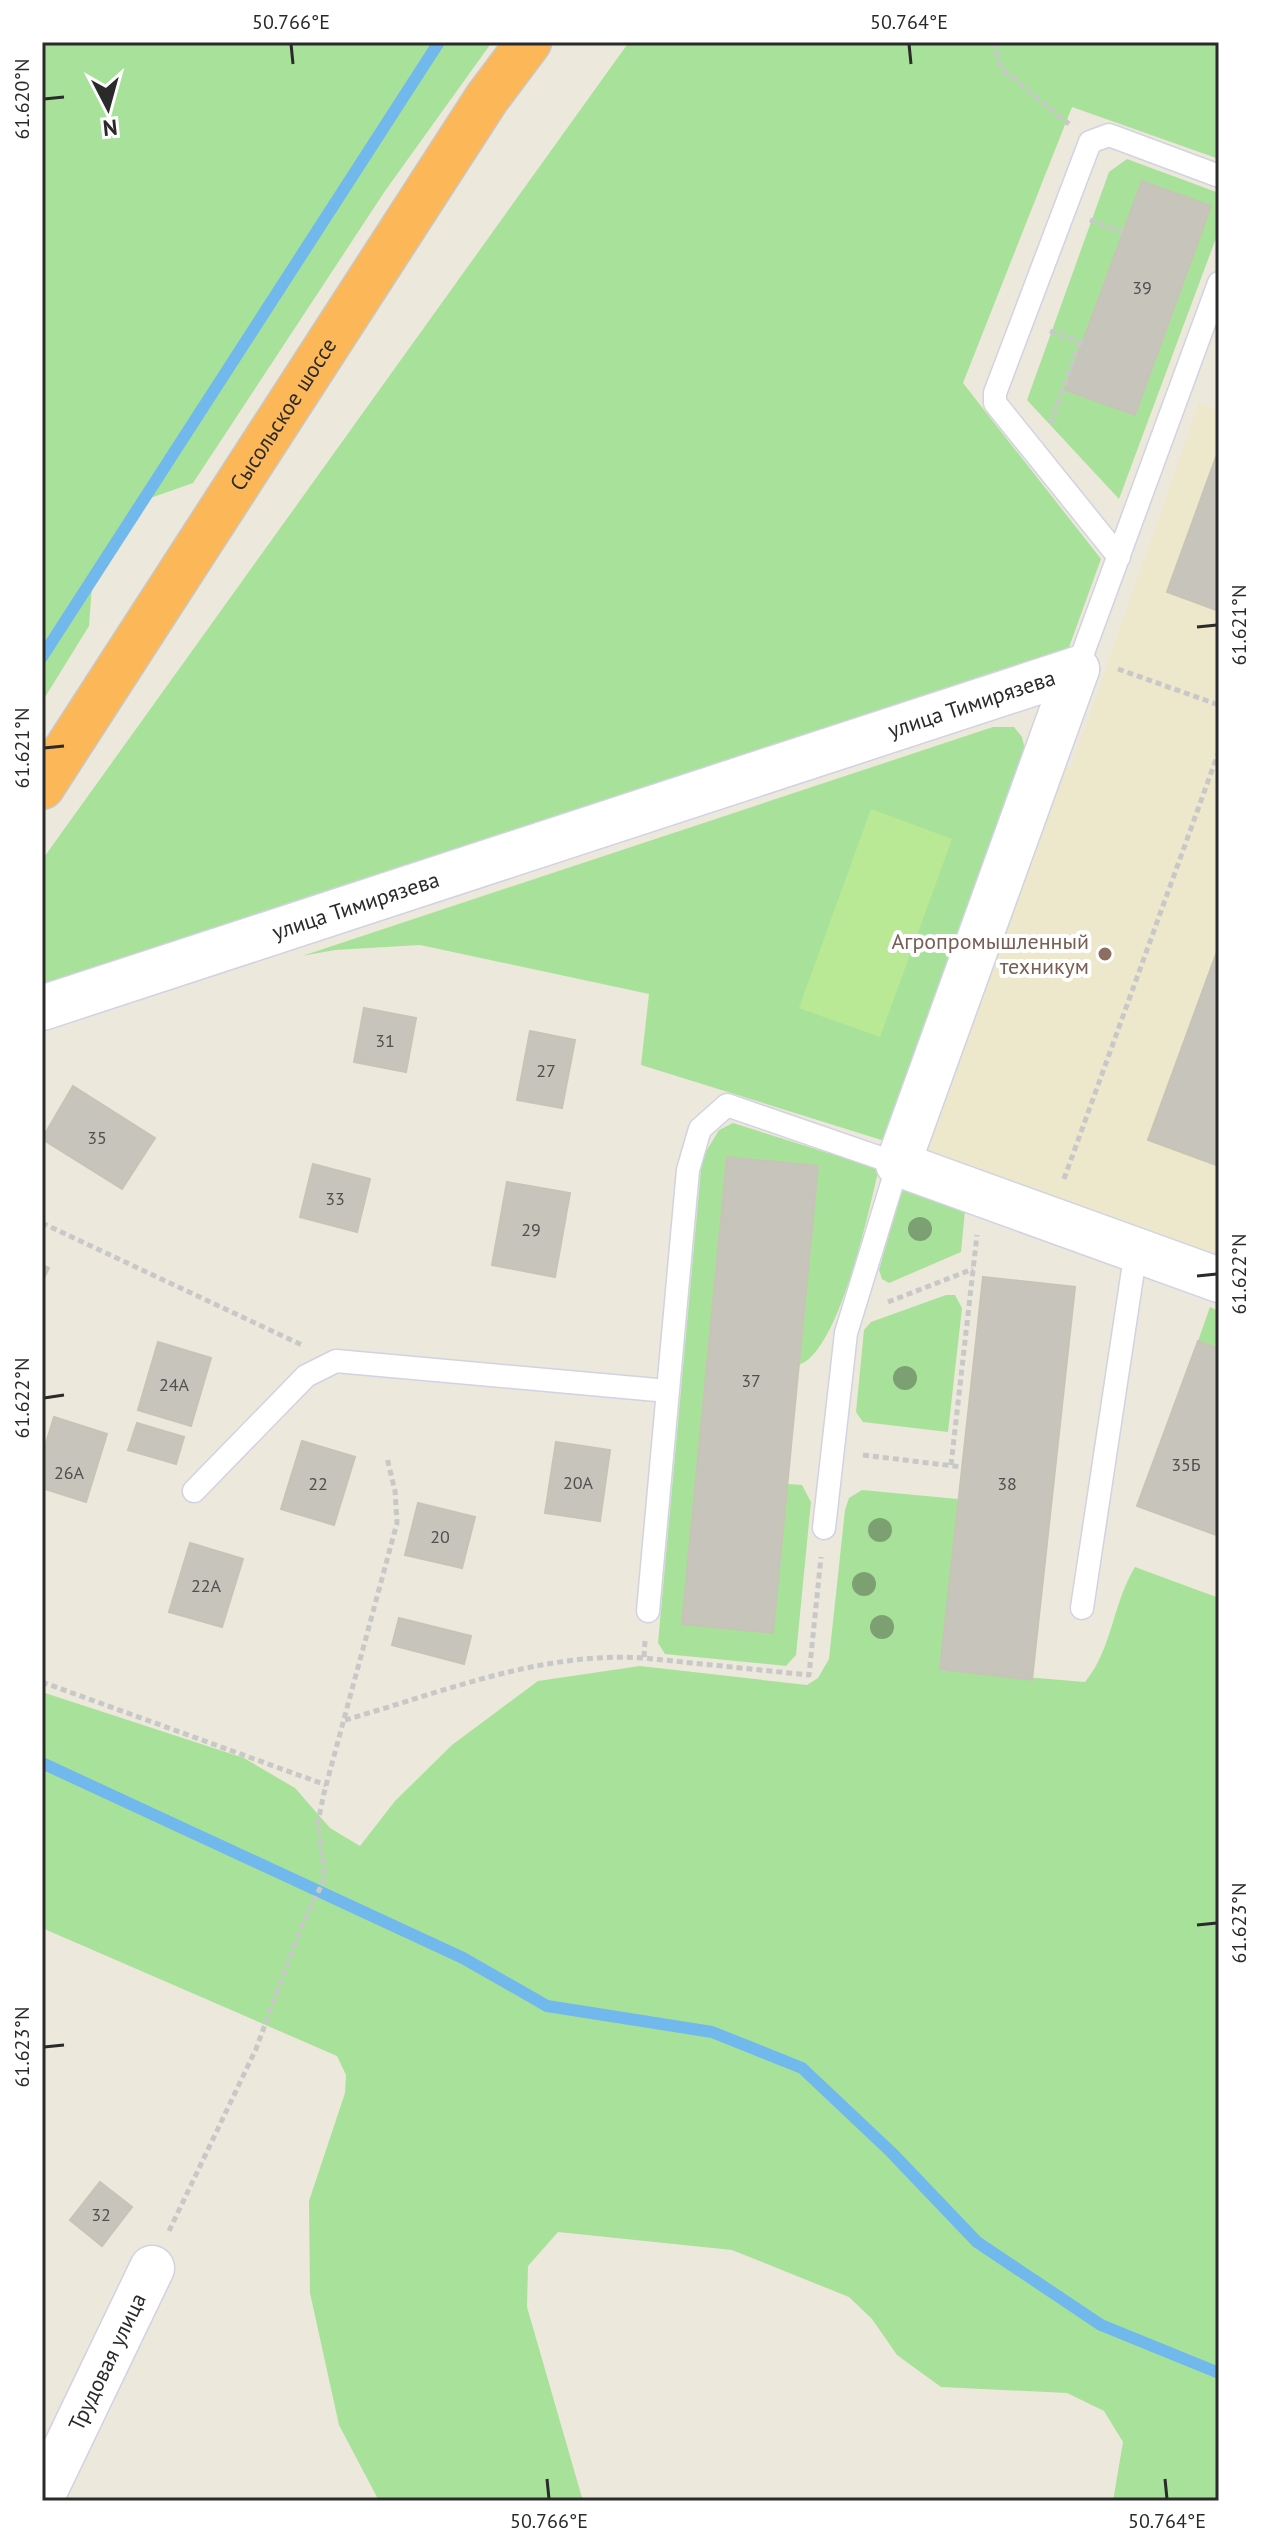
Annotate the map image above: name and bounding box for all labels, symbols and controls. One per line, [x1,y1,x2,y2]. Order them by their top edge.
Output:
text: 50.766°E [252,9,330,35]
text: 50.764°E [870,9,948,35]
text: 61.620°N [9,59,35,139]
north arrow [68,68,148,148]
text: N [101,113,119,143]
house number: 39 [1132,276,1152,299]
street label: Сысольское шоссе [223,332,342,496]
text: 61.621°N [1226,585,1252,665]
street label: улица Тимирязева [884,663,1059,744]
text: 61.621°N [9,708,35,788]
street label: улица Тимирязева [268,865,443,946]
place label: Агропромышленный техникум [891,927,1089,980]
marker: Агропромышленный техникум [1096,945,1114,963]
house number: 31 [375,1029,395,1052]
house number: 27 [536,1059,556,1082]
house number: 35 [87,1126,107,1149]
house number: 33 [325,1187,345,1210]
house number: 29 [521,1218,541,1241]
text: 61.622°N [1226,1234,1252,1314]
text: 61.622°N [9,1358,35,1438]
house number: 37 [741,1369,761,1392]
house number: 24А [159,1373,190,1396]
house number: 35Б [1171,1453,1201,1476]
house number: 26А [54,1461,85,1484]
house number: 20А [563,1471,594,1494]
house number: 22 [308,1472,328,1495]
house number: 38 [997,1472,1017,1495]
house number: 20 [430,1525,450,1548]
house number: 22А [191,1574,222,1597]
text: 61.623°N [1226,1883,1252,1963]
text: 61.623°N [9,2007,35,2087]
house number: 32 [91,2203,111,2226]
street label: Трудовая улица [62,2288,152,2435]
text: 50.766°E [510,2508,588,2534]
text: 50.764°E [1128,2508,1206,2534]

